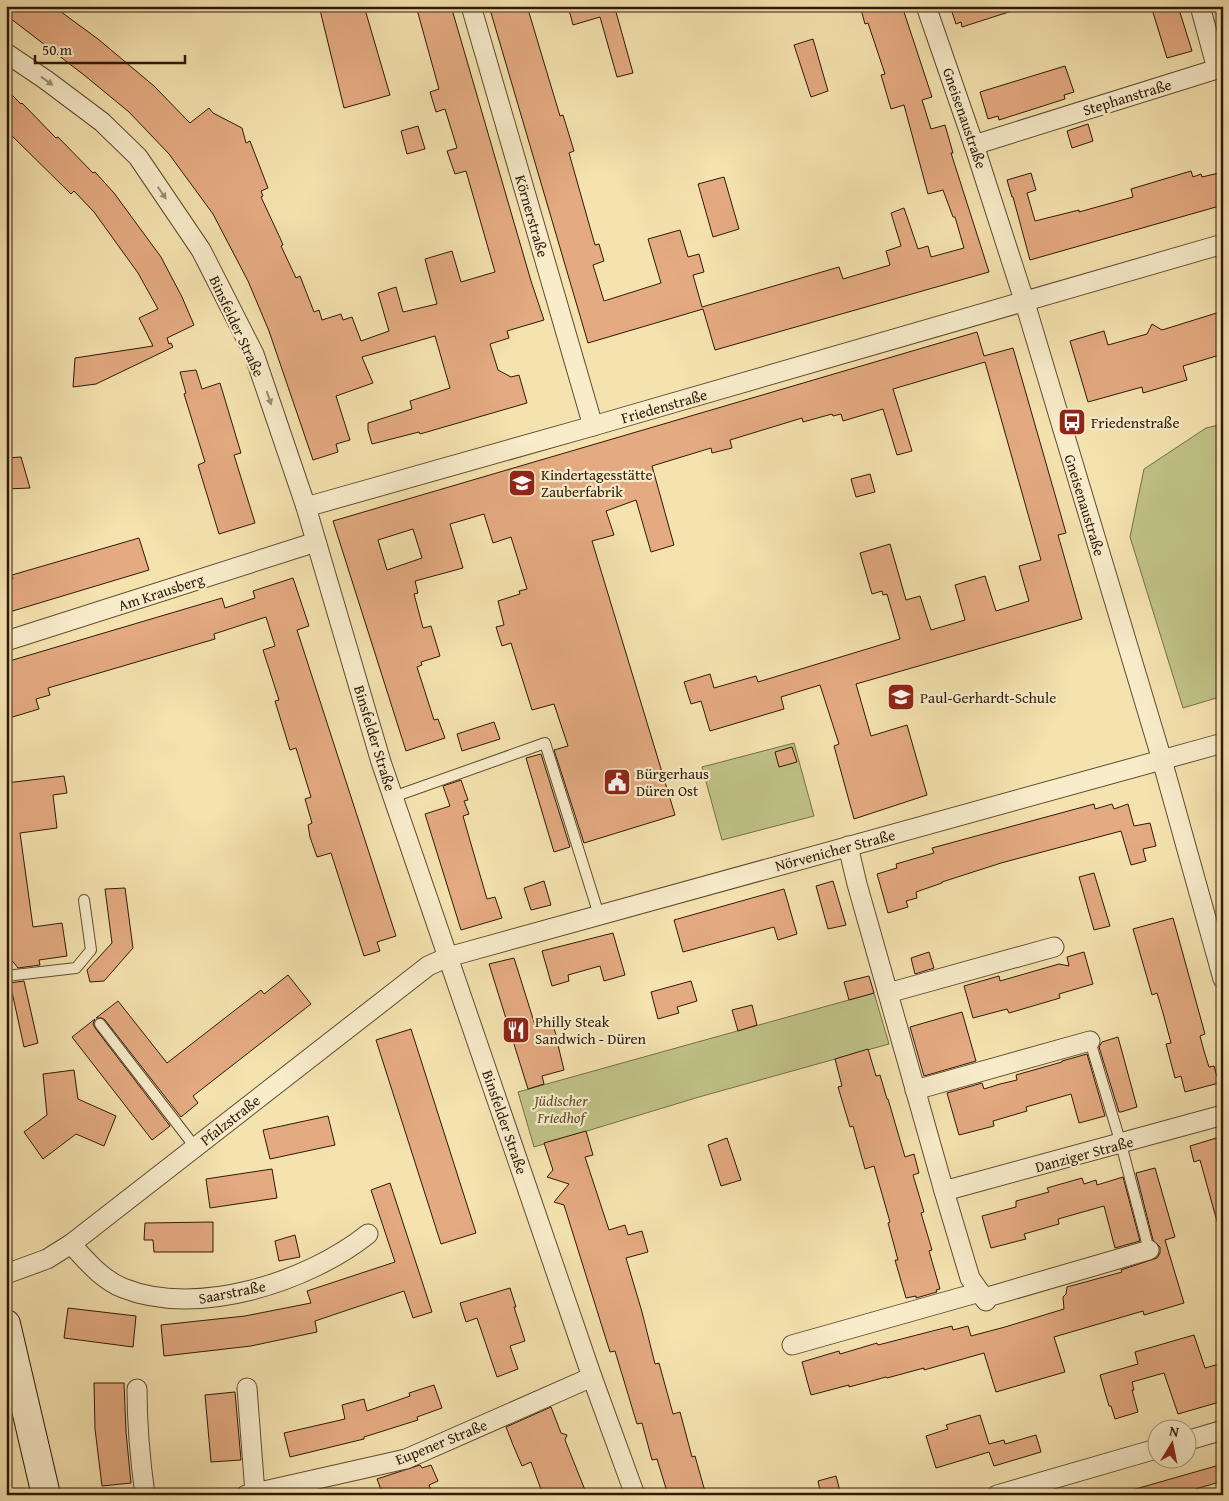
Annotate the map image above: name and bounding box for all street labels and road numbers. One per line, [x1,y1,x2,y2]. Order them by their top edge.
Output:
street label: Gneisenaustraße [938,65,992,171]
street label: Stephanstraße [1080,74,1174,120]
street label: Körnerstraße [510,172,554,260]
street label: Binsfelder Straße [204,272,270,380]
street label: Friedenstraße [619,384,709,428]
street label: Gneisenaustraße [1060,452,1110,558]
street label: Am Krausberg [115,568,207,616]
street label: Binsfelder Straße [349,683,401,793]
street label: Nörvenicher Straße [773,824,897,876]
street label: Binsfelder Straße [477,1067,533,1177]
street label: Pfalzstraße [196,1090,264,1150]
street label: Danziger Straße [1033,1131,1135,1177]
street label: Saarstraße [197,1275,267,1309]
street label: Eupener Straße [392,1414,490,1470]

